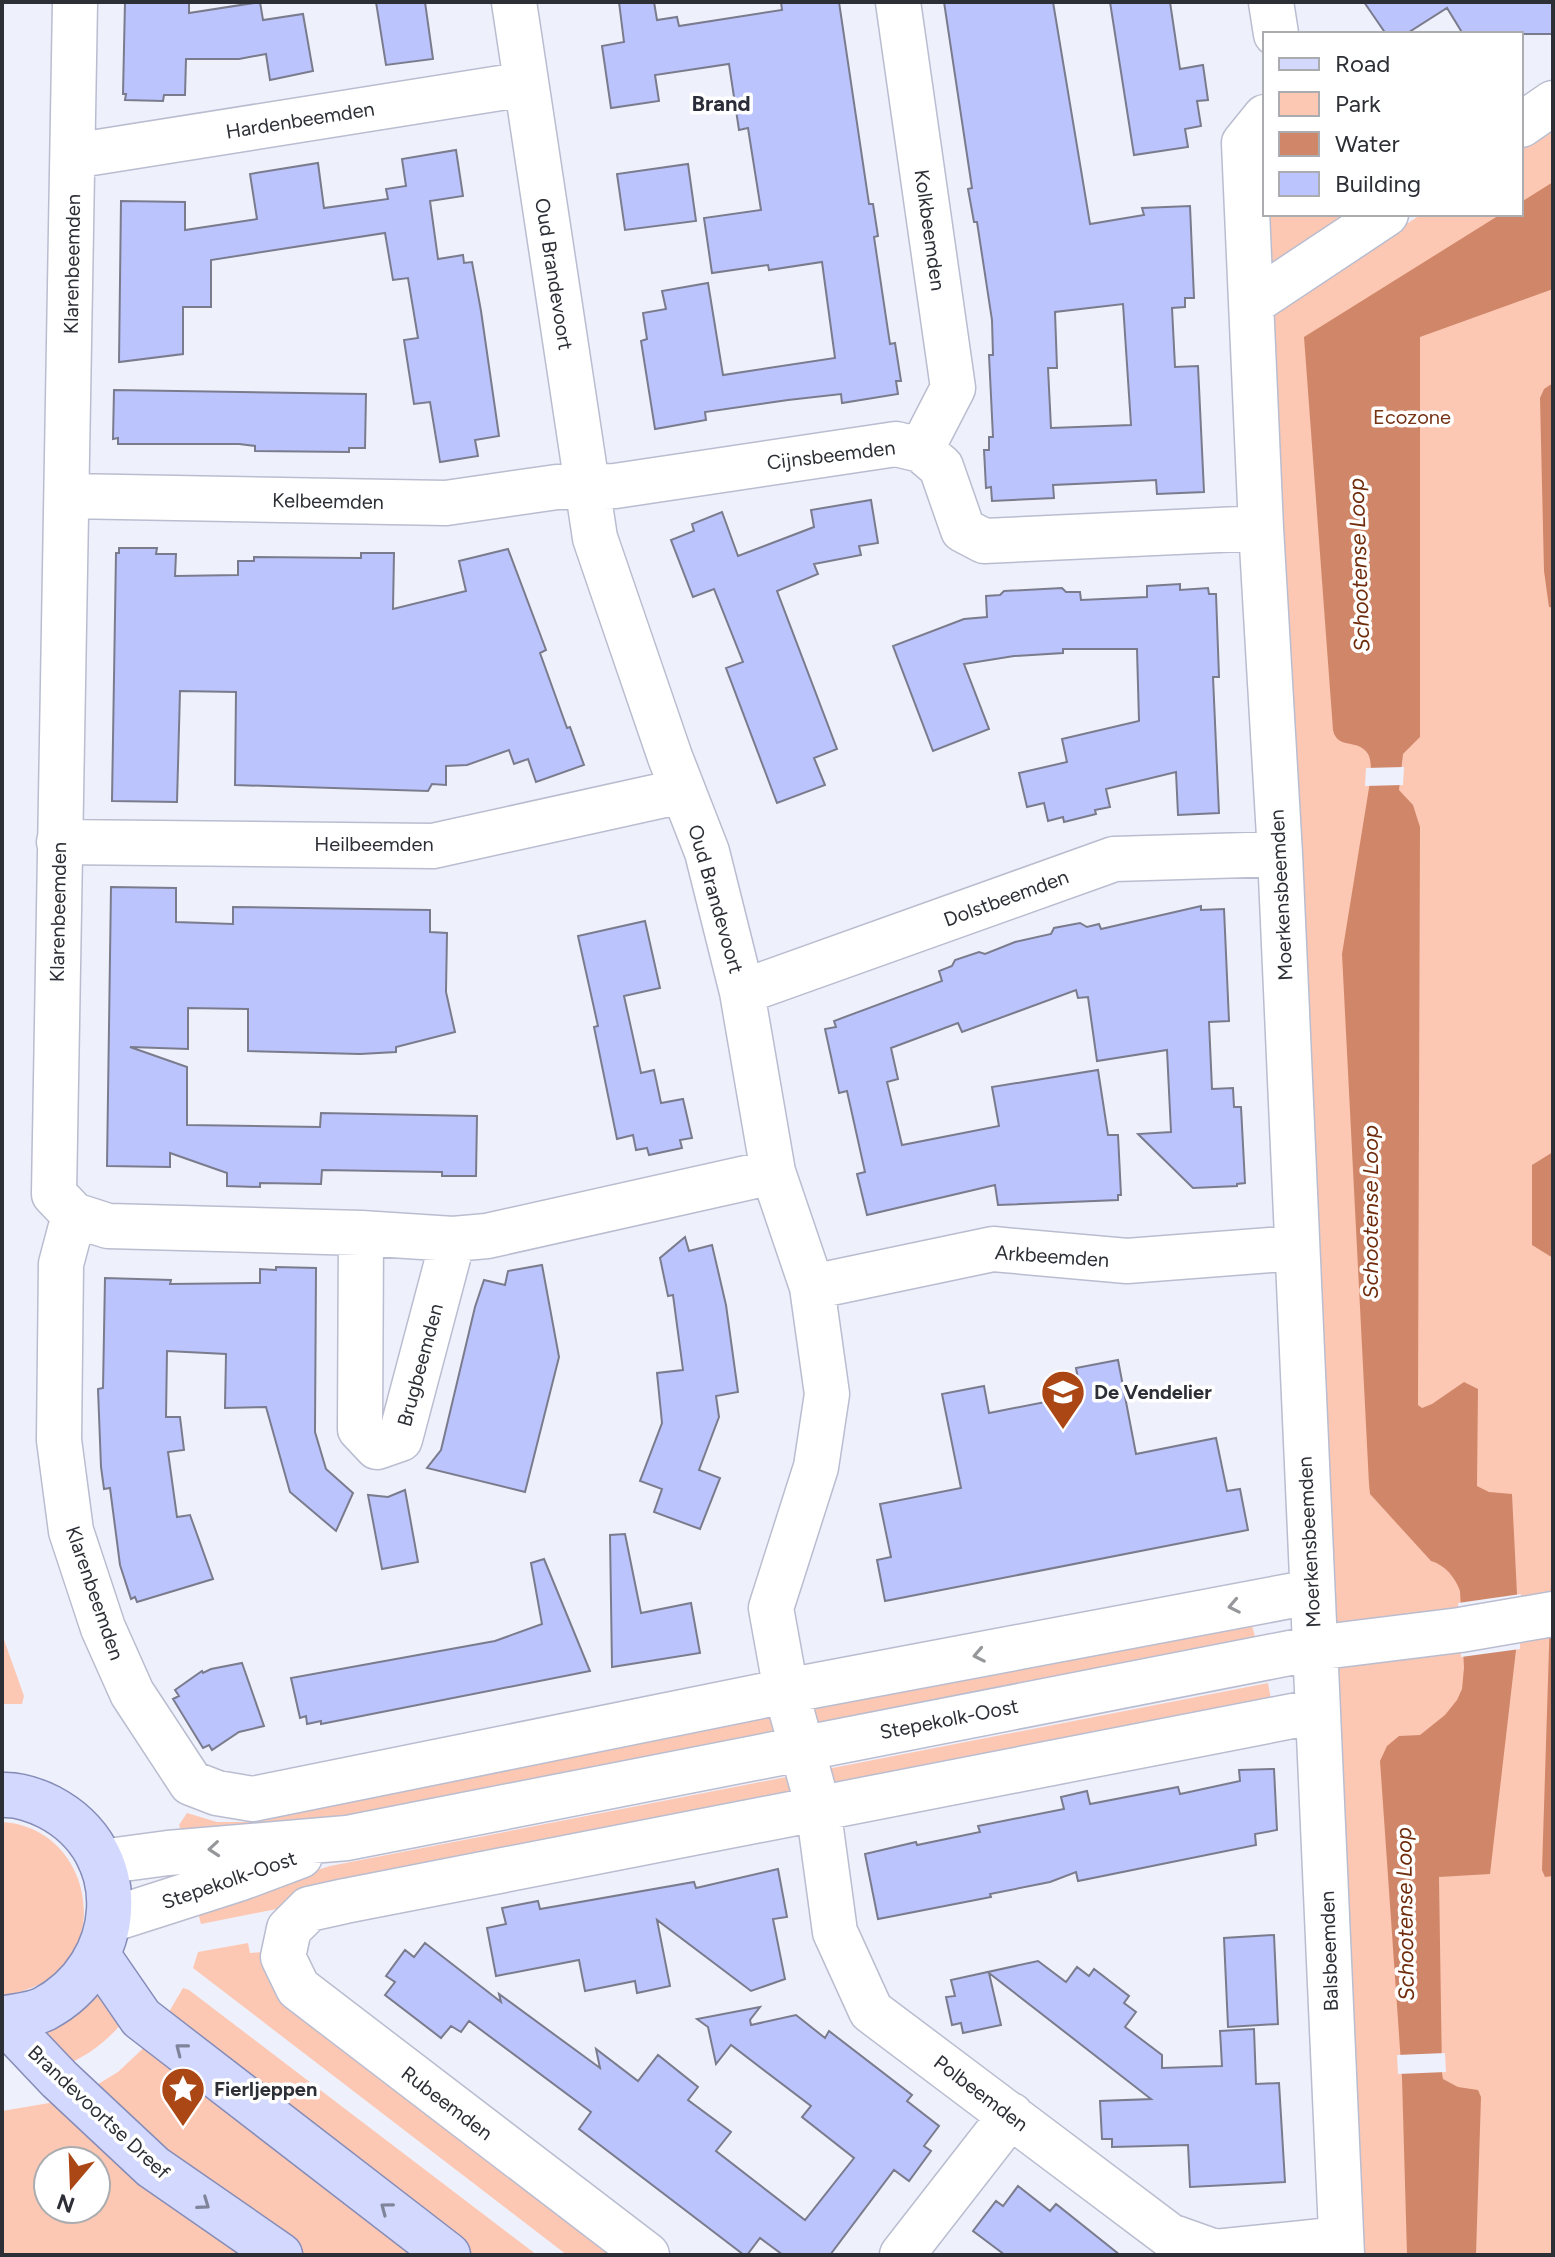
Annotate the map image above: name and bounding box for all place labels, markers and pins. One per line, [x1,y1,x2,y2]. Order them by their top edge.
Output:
school or university icon: De Vendelier [1039,1368,1087,1431]
place label: De Vendelier [1094,1380,1212,1404]
place icon: Fierljeppen [159,2065,207,2128]
place label: Fierljeppen [214,2077,317,2101]

